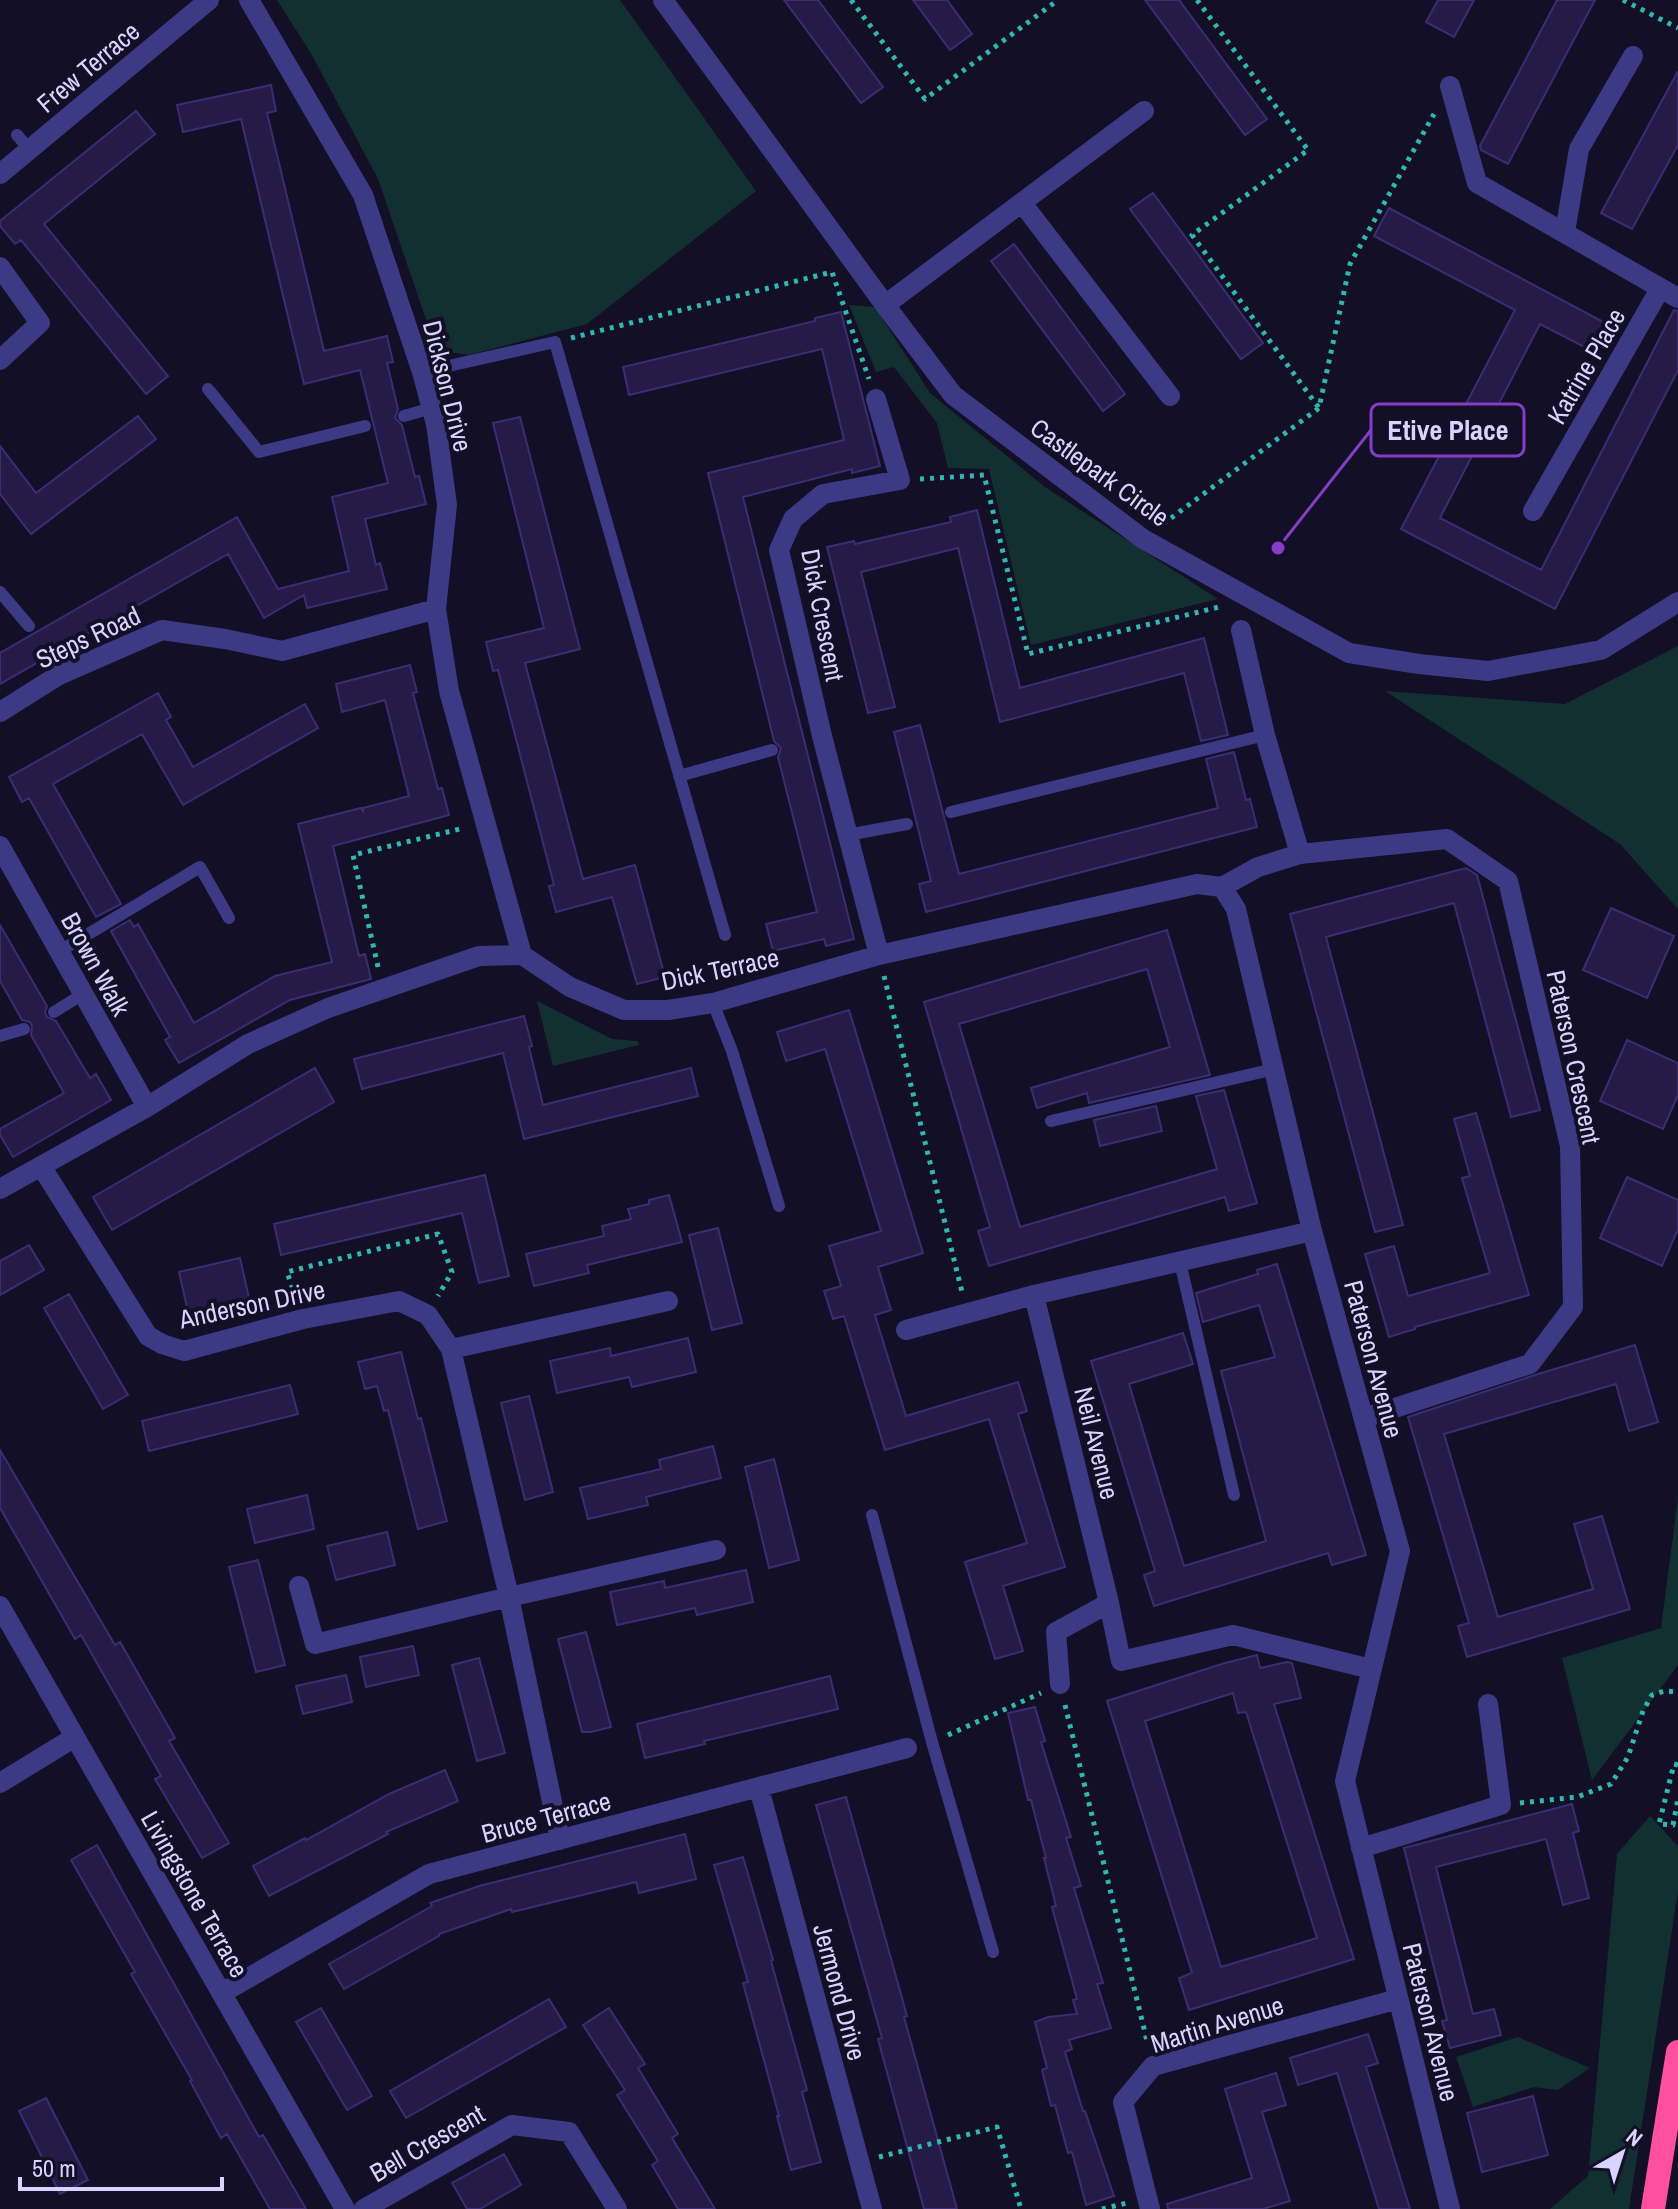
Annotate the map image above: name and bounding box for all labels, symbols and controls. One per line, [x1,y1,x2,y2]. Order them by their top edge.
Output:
street label: Frew Terrace [29,14,147,120]
street label: Katrine Place [1539,302,1633,430]
street label: Dickson Drive [415,317,481,455]
callout: Etive Place [1371,404,1524,456]
street label: Castlepark Circle [1024,410,1176,534]
text: Etive Place [1387,411,1509,449]
street label: Dick Crescent [793,546,853,684]
street label: Steps Road [30,598,146,676]
street label: Brown Walk [53,906,139,1022]
street label: Dick Terrace [658,939,782,999]
street label: Paterson Crescent [1539,967,1609,1147]
street label: Anderson Drive [175,1271,328,1337]
street label: Paterson Avenue [1336,1276,1412,1442]
street label: Neil Avenue [1066,1383,1128,1503]
street label: Bruce Terrace [478,1783,614,1851]
street label: Livingstone Terrace [133,1804,257,1984]
street label: Jermond Drive [805,1920,875,2064]
street label: Paterson Avenue [1394,1939,1468,2105]
street label: Martin Avenue [1146,1987,1288,2061]
street label: Bell Crescent [363,2096,491,2190]
north arrow [1582,2113,1662,2193]
text: N [1620,2122,1649,2153]
scale bar [20,2141,222,2191]
text: 50 m [32,2152,76,2184]

